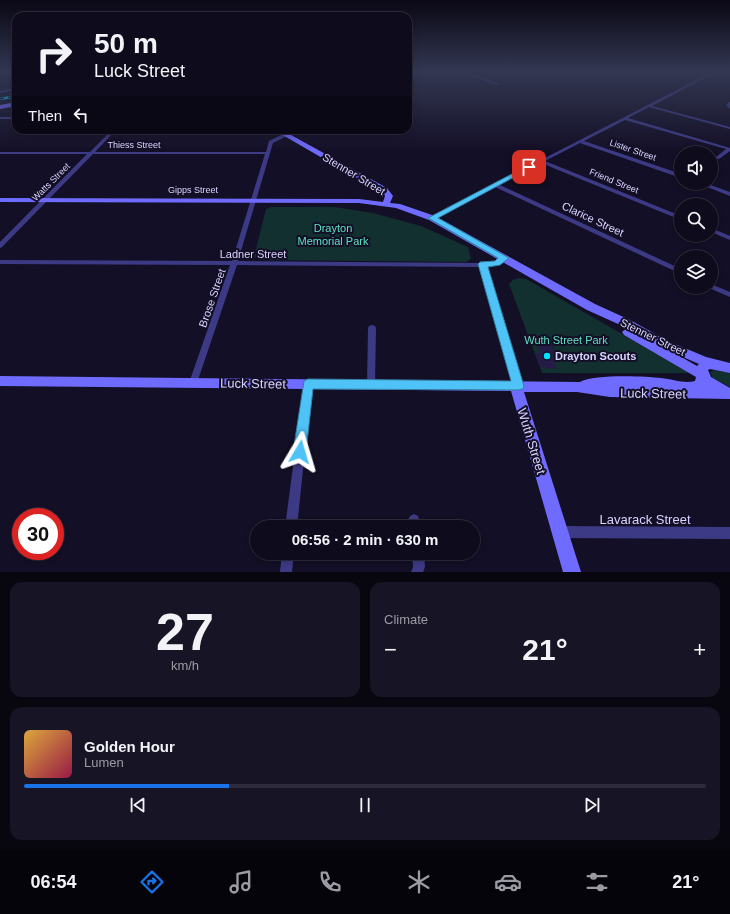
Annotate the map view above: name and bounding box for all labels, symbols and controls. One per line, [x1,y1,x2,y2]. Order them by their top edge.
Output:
icon: right [28,28,80,80]
text: 50 m [94,28,158,59]
text: Luck Street [94,61,185,81]
icon: left [70,104,92,126]
text: Then [28,107,62,124]
street label: Lister Street [608,137,658,163]
street label: Thiess Street [107,140,161,150]
map controls [674,146,718,294]
button: sound [674,146,718,190]
pin [512,150,546,184]
street label: Stenner Street [321,151,387,197]
icon: arrive [518,156,540,178]
street label: Watts Street [30,161,72,203]
street label: Friend Street [588,167,640,196]
street label: Gipps Street [168,185,219,195]
button: search [674,198,718,242]
street label: Clarice Street [560,199,626,239]
park label: Drayton Memorial Park [298,222,369,247]
street label: Ladner Street [220,248,286,260]
button: layers [674,250,718,294]
street label: Brose Street [196,267,228,329]
street label: Stenner Street [618,316,688,358]
park label: Wuth Street Park [524,334,608,346]
place label: Drayton Scouts [555,350,636,362]
marker: Drayton Scouts [542,351,552,361]
street label: Luck Street [220,375,286,392]
street label: Luck Street [620,385,686,402]
street label: Wuth Street [514,406,549,476]
position arrow [279,431,321,473]
speed limit sign: 30 [12,508,64,560]
street label: Lavarack Street [599,512,691,527]
text: 06:56 · 2 min · 630 m [292,531,438,548]
text: 27 [156,603,214,661]
text: Climate [384,612,428,627]
text: 21° [522,633,568,666]
text: − [384,637,397,662]
text: + [693,637,706,662]
text: km/h [171,658,199,673]
text: Golden Hour [84,738,175,755]
text: Lumen [84,755,124,770]
icon: previous [127,794,149,816]
icon: pause [354,794,376,816]
icon: next [581,794,603,816]
icon: directions [138,868,166,896]
icon: music [227,868,255,896]
icon: phone [316,868,344,896]
icon: climate [405,868,433,896]
icon: car [494,868,522,896]
icon: filters [583,868,611,896]
text: 06:54 [31,872,77,892]
text: 21° [672,872,699,892]

